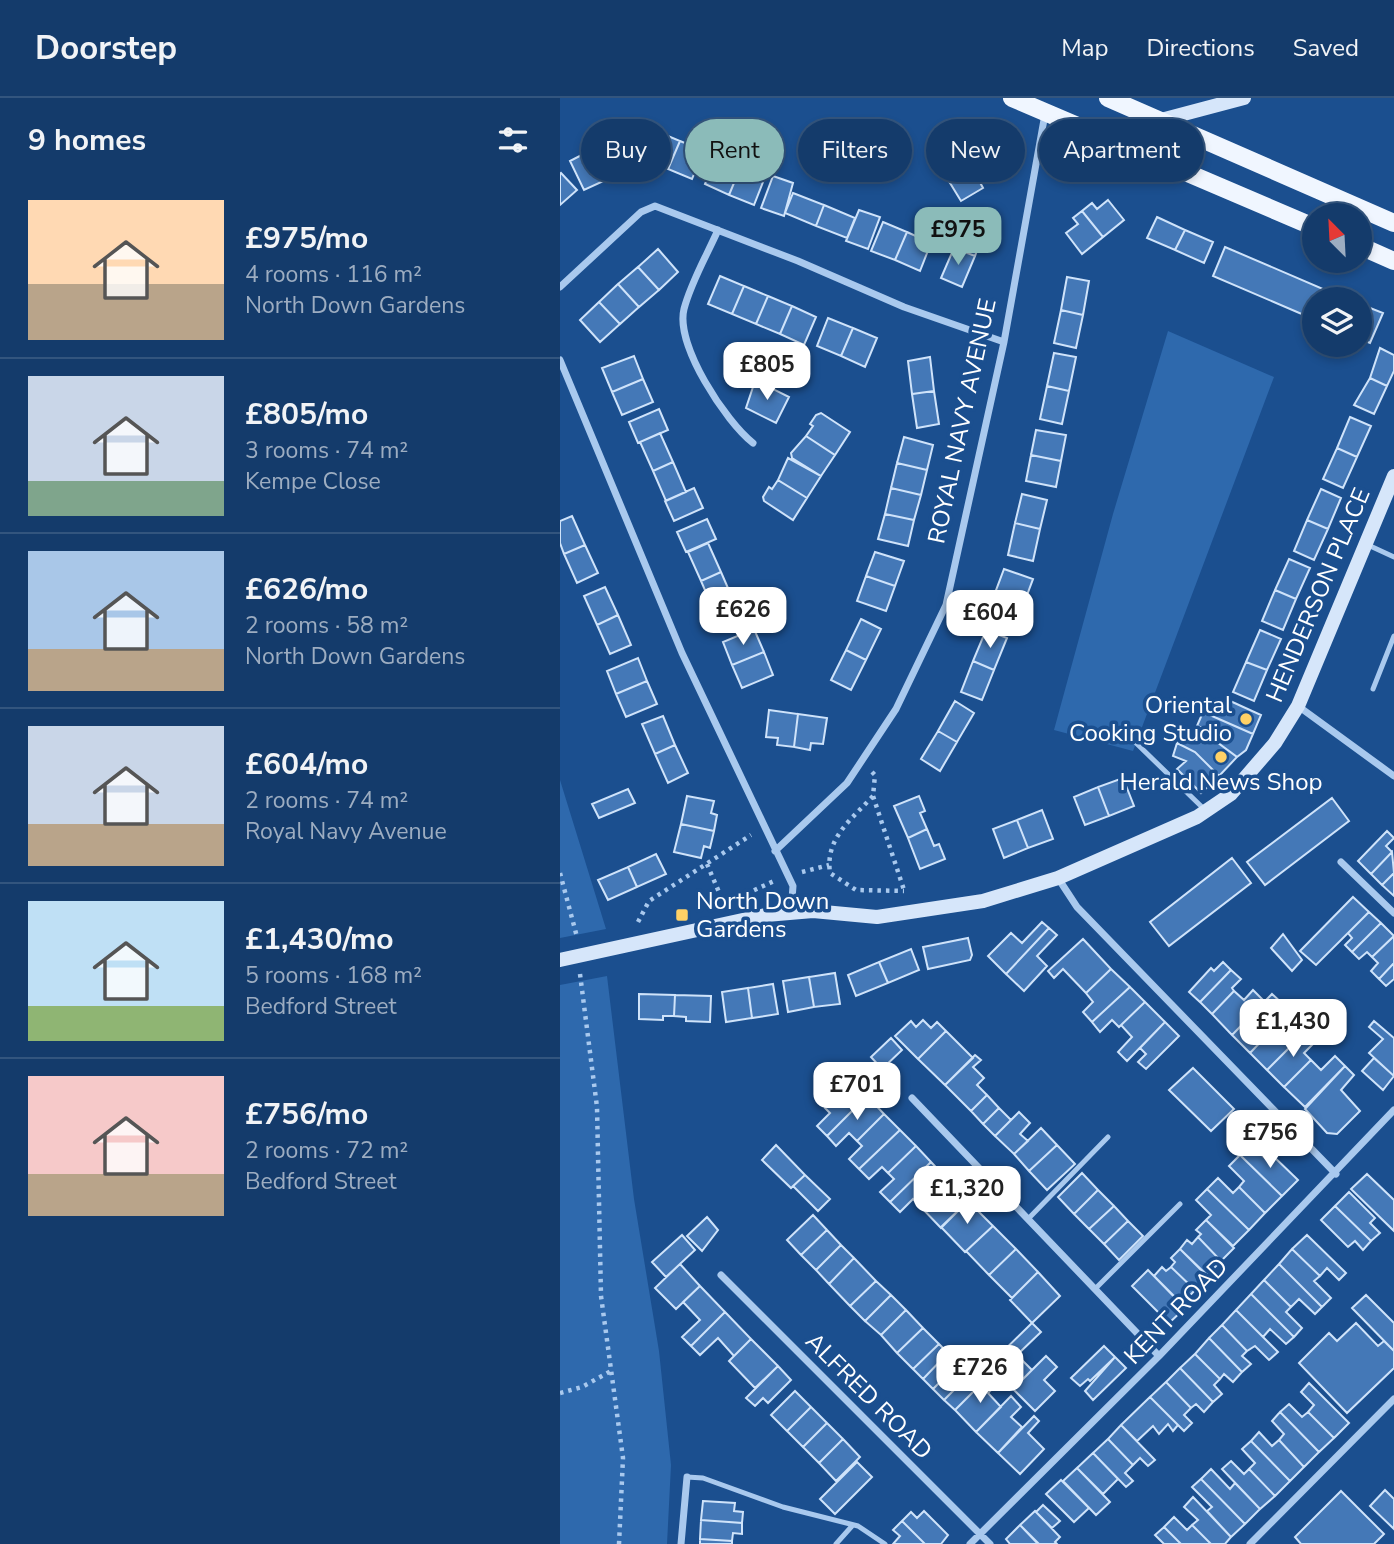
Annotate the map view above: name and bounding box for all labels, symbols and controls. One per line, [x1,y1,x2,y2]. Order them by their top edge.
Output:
text: Doorstep [35,26,177,71]
text: Map [1061,32,1108,64]
text: Directions [1146,32,1255,64]
text: Saved [1293,32,1359,64]
chip: Buy [581,119,671,182]
chip: Rent [685,119,784,182]
chip: Filters [798,119,912,182]
chip: New [926,119,1025,182]
chip: Apartment [1039,119,1204,182]
text: 9 homes [28,120,146,161]
icon: filters [494,121,532,159]
north arrow [1302,203,1372,273]
map controls [1302,203,1372,357]
pin: £975 [917,208,999,267]
text: £975 [930,214,986,245]
text: £975/mo [245,218,368,259]
icon: home [84,228,168,312]
text: 4 rooms · 116 m² [245,259,422,290]
button: layers [1302,287,1372,357]
text: North Down Gardens [245,290,465,321]
street label: ROYAL NAVY AVENUE [920,296,1004,546]
pin: £805 [726,342,808,402]
text: £805 [739,349,795,380]
text: £805/mo [245,394,368,435]
icon: home [84,404,168,488]
text: 3 rooms · 74 m² [245,435,408,466]
text: Kempe Close [245,466,381,497]
street label: HENDERSON PLACE [1258,483,1378,707]
text: £626/mo [245,569,368,610]
icon: home [84,579,168,663]
pin: £626 [702,588,784,647]
pin: £604 [949,590,1031,650]
text: £626 [715,594,771,625]
text: £604 [962,597,1018,628]
text: 2 rooms · 58 m² [245,610,408,641]
text: North Down Gardens [245,641,465,672]
place label: Oriental Cooking Studio [1069,689,1232,749]
marker: Oriental Cooking Studio [1238,711,1254,727]
text: £604/mo [245,744,368,785]
marker: Herald News Shop [1213,749,1229,765]
icon: home [84,754,168,838]
place label: Herald News Shop [1119,766,1323,798]
text: 2 rooms · 74 m² [245,785,408,816]
text: Royal Navy Avenue [245,816,447,847]
place label: North Down Gardens [696,885,829,945]
marker: North Down Gardens [674,907,690,923]
text: £1,430/mo [245,919,394,960]
icon: home [84,929,168,1013]
text: 5 rooms · 168 m² [245,960,422,991]
text: Bedford Street [245,991,396,1022]
pin: £1,430 [1236,1000,1350,1059]
text: £1,430 [1256,1006,1330,1037]
pin: £701 [816,1062,898,1122]
text: £701 [829,1069,885,1100]
text: £756/mo [245,1094,368,1135]
icon: home [84,1104,168,1188]
pin: £756 [1229,1110,1311,1170]
text: £756 [1242,1117,1298,1148]
text: 2 rooms · 72 m² [245,1135,408,1166]
text: Bedford Street [245,1166,396,1197]
pin: £1,320 [910,1166,1024,1226]
text: £1,320 [930,1173,1004,1204]
street label: KENT ROAD [1117,1251,1235,1371]
street label: ALFRED ROAD [799,1326,939,1466]
pin: £726 [939,1346,1021,1405]
text: £726 [952,1352,1008,1383]

